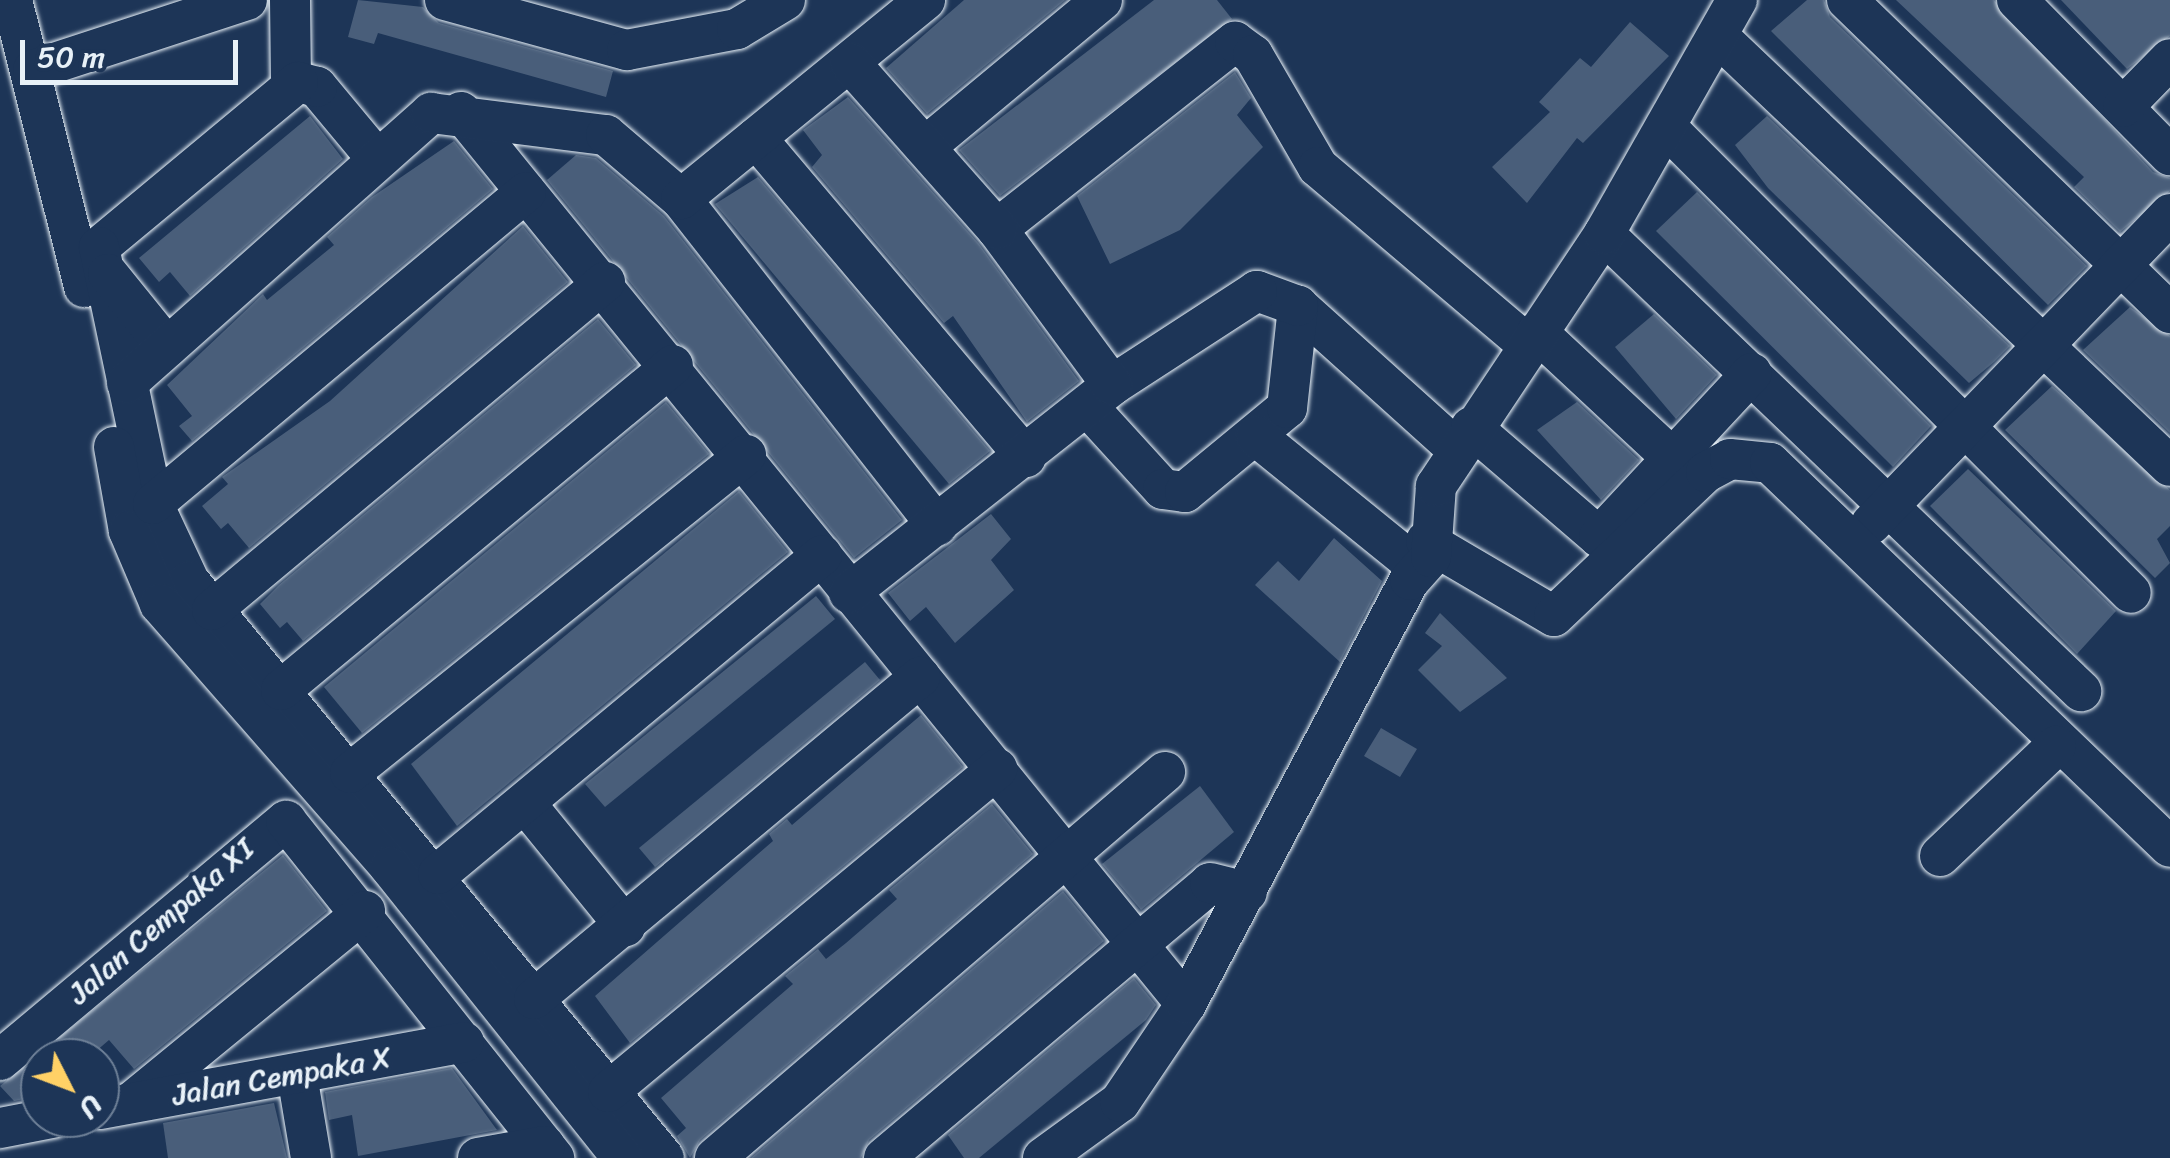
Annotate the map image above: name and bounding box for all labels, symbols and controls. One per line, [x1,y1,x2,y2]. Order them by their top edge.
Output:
scale bar [25,20,242,82]
text: 50 m [37,30,105,84]
street label: Jalan Cempaka XI [60,830,262,1012]
north arrow [20,1038,120,1138]
street label: Jalan Cempaka X [169,1039,395,1113]
text: U [67,1084,116,1130]

